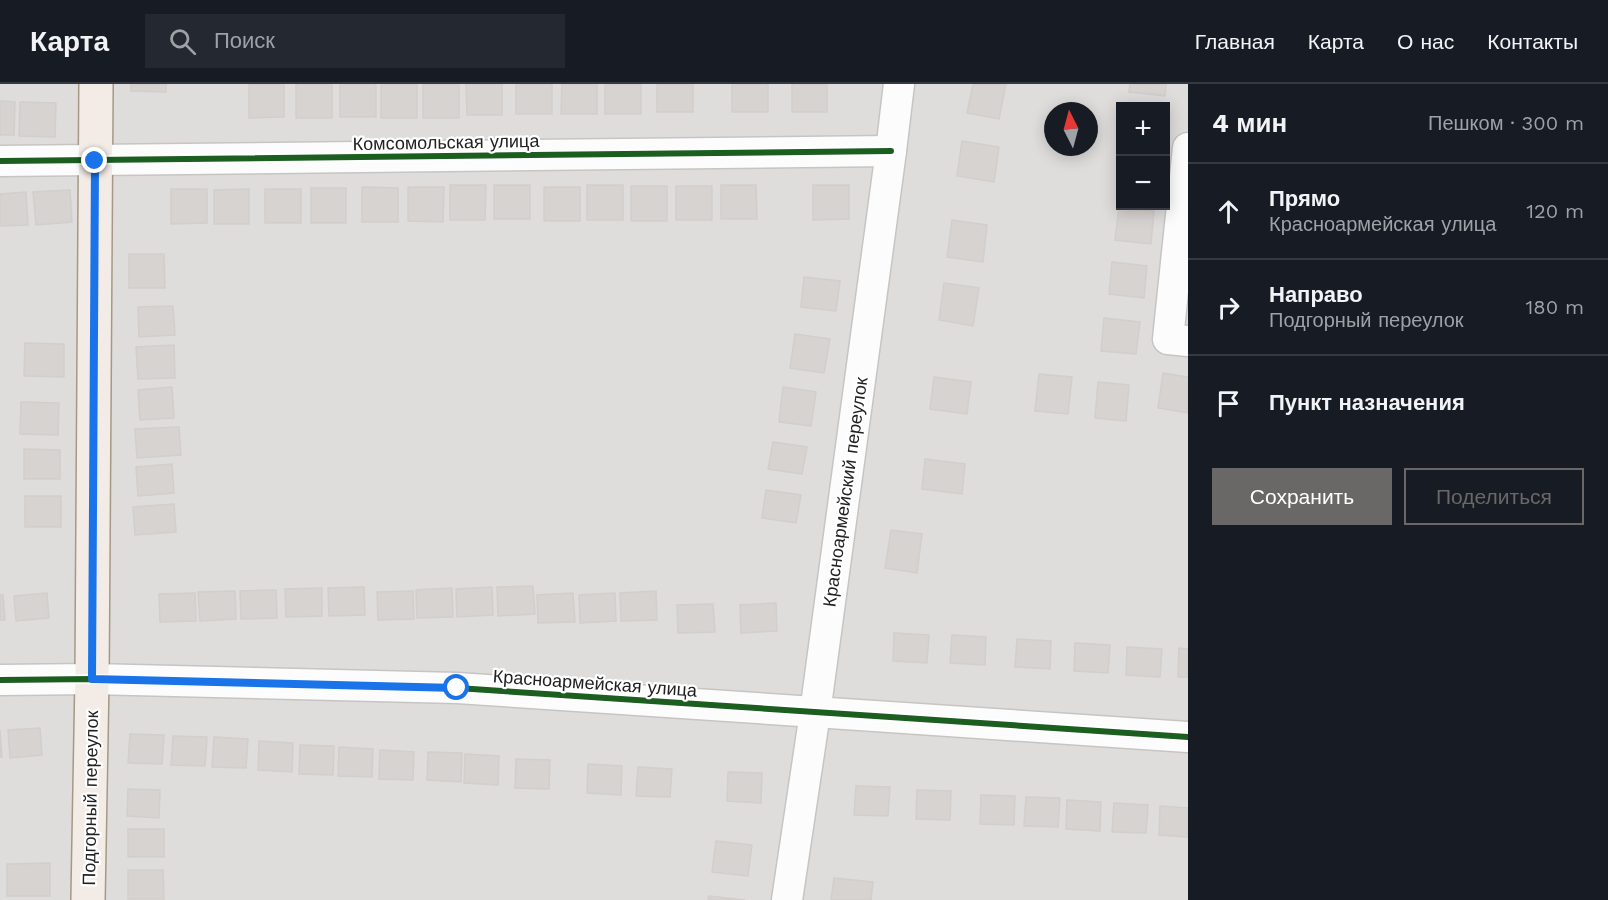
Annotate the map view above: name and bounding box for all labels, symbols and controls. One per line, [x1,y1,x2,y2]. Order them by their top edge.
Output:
search box [145,14,565,68]
text: Карта [30,25,109,58]
icon: search [166,25,199,58]
text: Поиск [214,28,275,53]
text: Главная [1195,29,1275,54]
text: Карта [1308,29,1364,54]
text: О нас [1397,29,1454,54]
text: Контакты [1487,29,1578,54]
north arrow [1044,102,1098,156]
map controls [1116,102,1170,210]
button: + [1116,102,1170,156]
text: 4 мин [1212,108,1287,138]
text: Пешком · 300 m [1428,111,1584,135]
street label: Комсомольская улица [353,130,540,154]
route end [81,147,107,173]
button: − [1116,156,1170,210]
text: Прямо [1269,186,1340,211]
icon: ahead [1212,195,1245,228]
text: 120 m [1526,199,1584,223]
text: Красноармейская улица [1269,212,1496,236]
text: Направо [1269,282,1363,307]
icon: right [1212,291,1245,324]
text: 180 m [1526,295,1584,319]
text: Подгорный переулок [1269,308,1464,332]
street label: Красноармейский переулок [818,376,872,608]
icon: arrive [1212,387,1245,420]
text: Пункт назначения [1269,390,1465,415]
button: Сохранить [1212,468,1392,525]
button: Поделиться [1404,468,1584,525]
street label: Красноармейская улица [492,665,699,701]
route start [443,674,469,700]
street label: Подгорный переулок [78,710,102,886]

